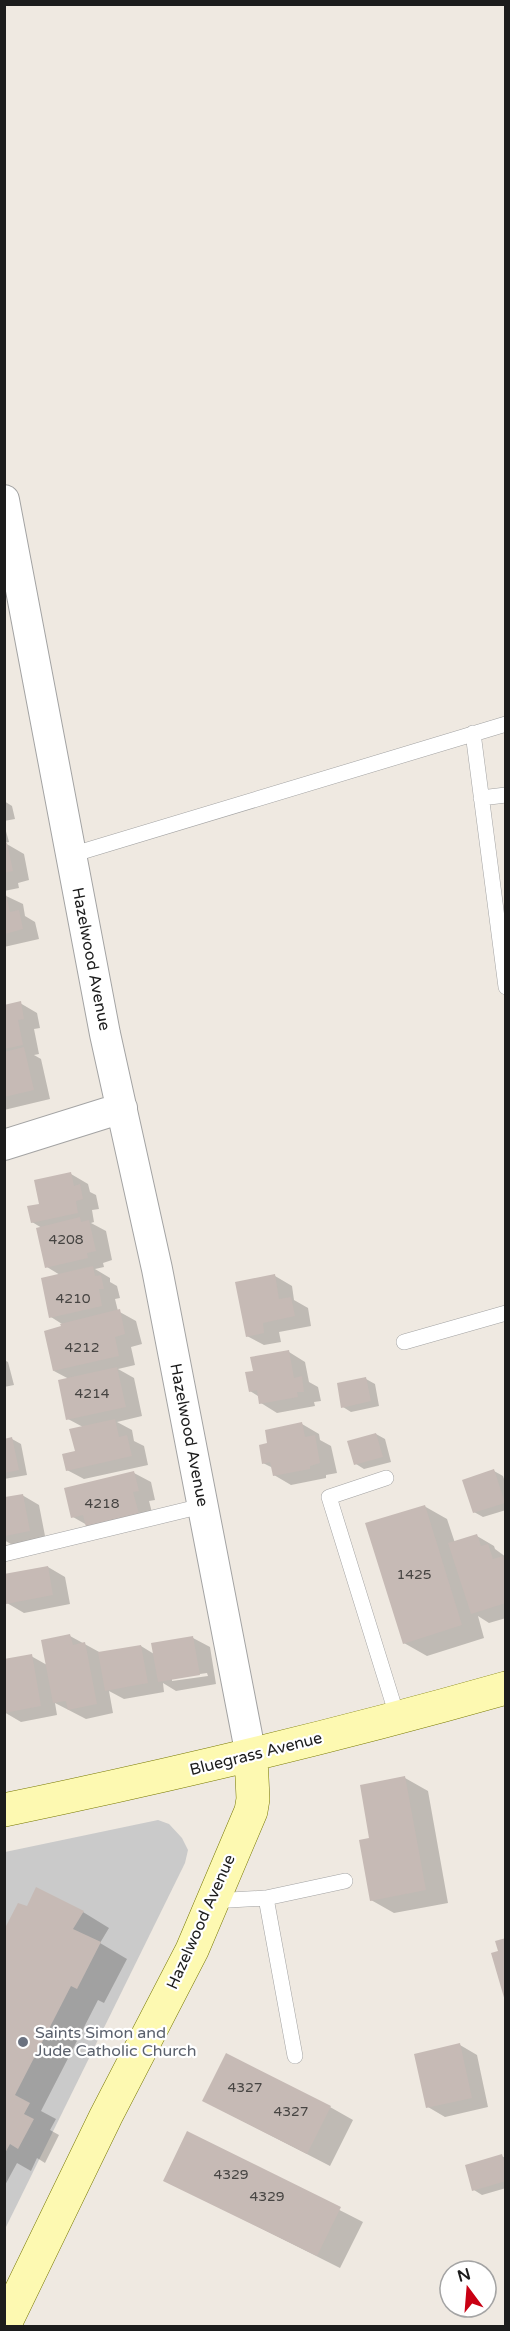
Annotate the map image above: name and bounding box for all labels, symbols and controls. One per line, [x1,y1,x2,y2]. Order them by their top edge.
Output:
street label: Hazelwood Avenue [67,886,115,1032]
house number: 4208 [48,1231,84,1248]
house number: 4210 [55,1290,91,1307]
house number: 4212 [64,1339,100,1356]
street label: Hazelwood Avenue [165,1362,213,1508]
house number: 4214 [74,1385,110,1402]
house number: 4218 [84,1495,120,1512]
house number: 1425 [396,1566,432,1583]
street label: Bluegrass Avenue [188,1728,324,1780]
street label: Hazelwood Avenue [162,1851,240,1993]
place label: Saints Simon and Jude Catholic Church [35,2023,196,2061]
marker: Saints Simon and Jude Catholic Church [16,2035,30,2049]
house number: 4327 [227,2079,263,2096]
house number: 4327 [273,2103,309,2120]
house number: 4329 [213,2166,249,2183]
house number: 4329 [249,2188,285,2205]
north arrow [438,2259,498,2319]
text: N [455,2264,473,2287]

